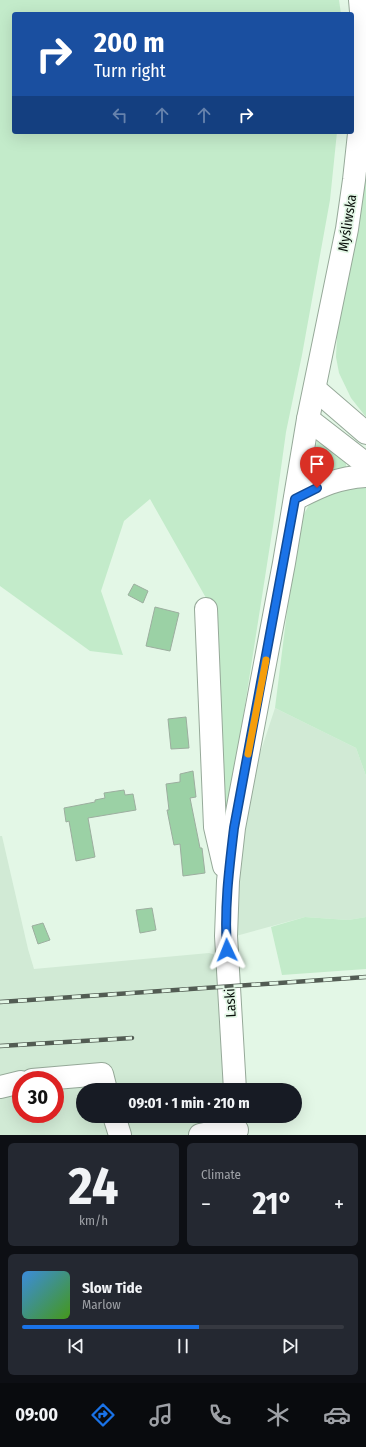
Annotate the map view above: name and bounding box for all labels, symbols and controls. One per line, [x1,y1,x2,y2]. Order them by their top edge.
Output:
text: 200 m [94,26,165,59]
icon: right [28,28,80,80]
text: Turn right [94,60,166,82]
icon: left [109,104,131,126]
icon: ahead [151,104,173,126]
icon: ahead [193,104,215,126]
icon: right [235,104,257,126]
street label: Myśliwska [335,193,360,253]
pin [300,447,334,488]
icon: arrive [306,453,328,475]
position arrow [206,929,248,971]
street label: Laski [221,988,240,1018]
speed limit sign: 30 [12,1071,64,1123]
text: 09:01 · 1 min · 210 m [128,1094,250,1112]
text: 24 [69,1155,118,1218]
text: Climate [201,1167,241,1182]
text: 21° [252,1186,293,1222]
text: − [201,1191,211,1218]
text: + [334,1191,344,1218]
text: km/h [79,1213,108,1228]
text: Slow Tide [82,1279,142,1297]
text: Marlow [82,1297,121,1312]
icon: previous [65,1335,87,1357]
icon: pause [172,1335,194,1357]
icon: next [279,1335,301,1357]
icon: directions [89,1401,117,1429]
icon: music [147,1401,175,1429]
icon: phone [206,1401,234,1429]
icon: climate [264,1401,292,1429]
icon: car [323,1401,351,1429]
text: 09:00 [15,1404,58,1426]

